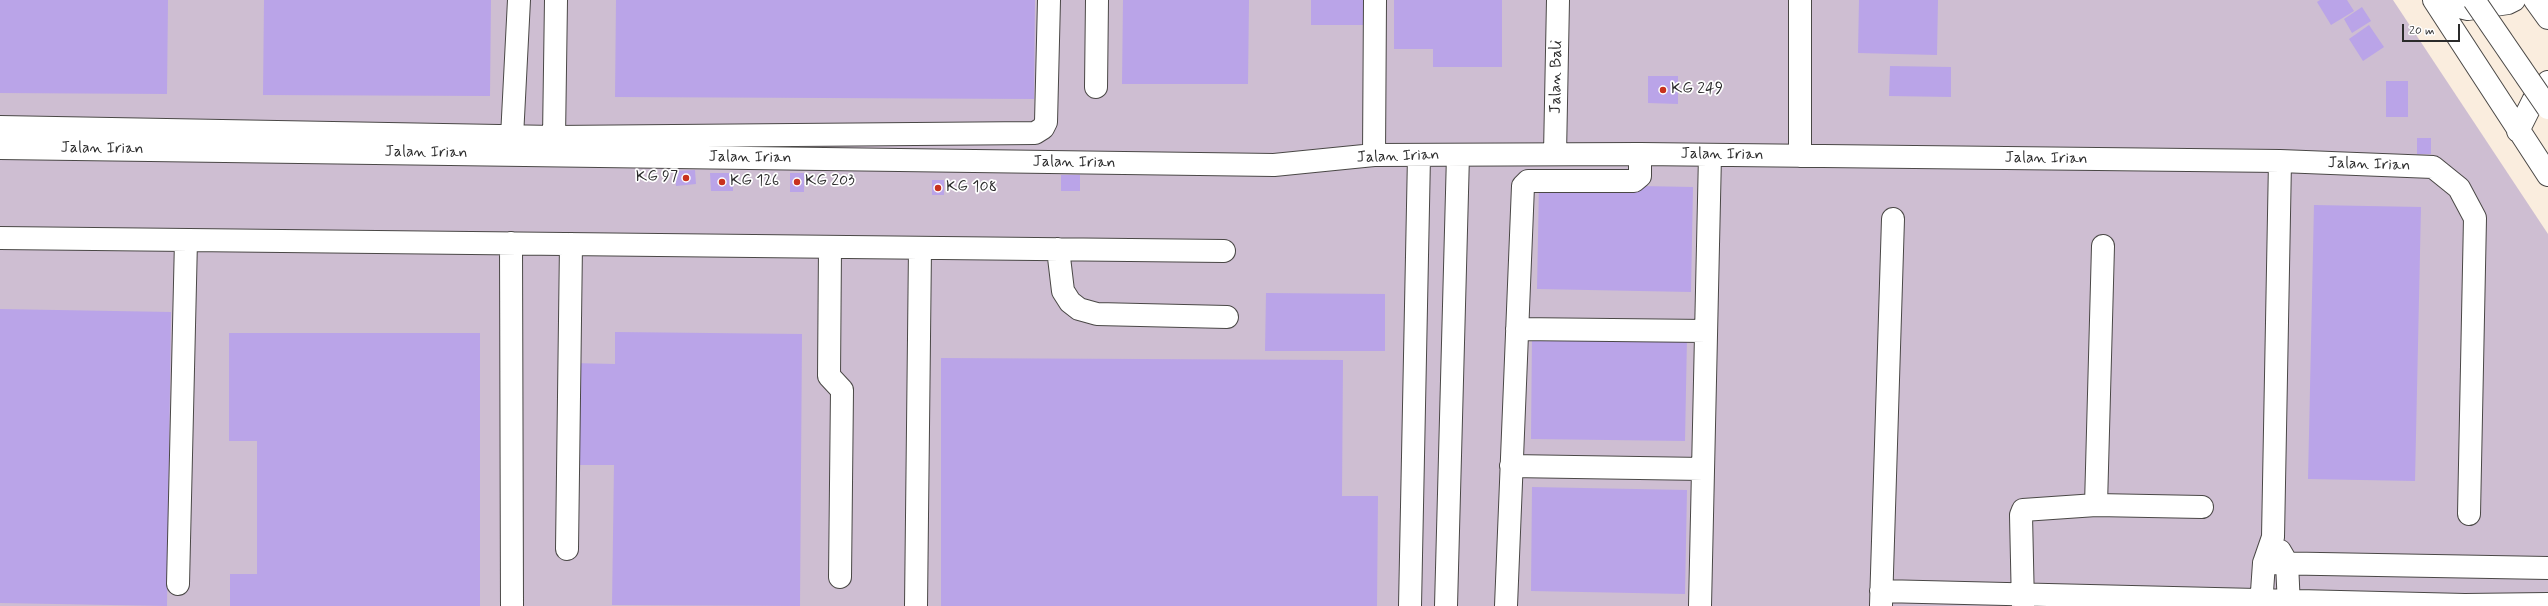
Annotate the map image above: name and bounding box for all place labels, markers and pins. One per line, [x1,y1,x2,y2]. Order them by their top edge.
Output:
place label: KG 249 [1671,80,1723,100]
marker: KG 249 [1658,85,1668,95]
place label: KG 97 [636,168,678,188]
place label: KG 126 [730,172,779,192]
place label: KG 203 [805,172,855,192]
marker: KG 97 [681,173,691,183]
marker: KG 126 [717,177,727,187]
marker: KG 203 [792,177,802,187]
place label: KG 108 [946,178,997,198]
marker: KG 108 [933,183,943,193]

